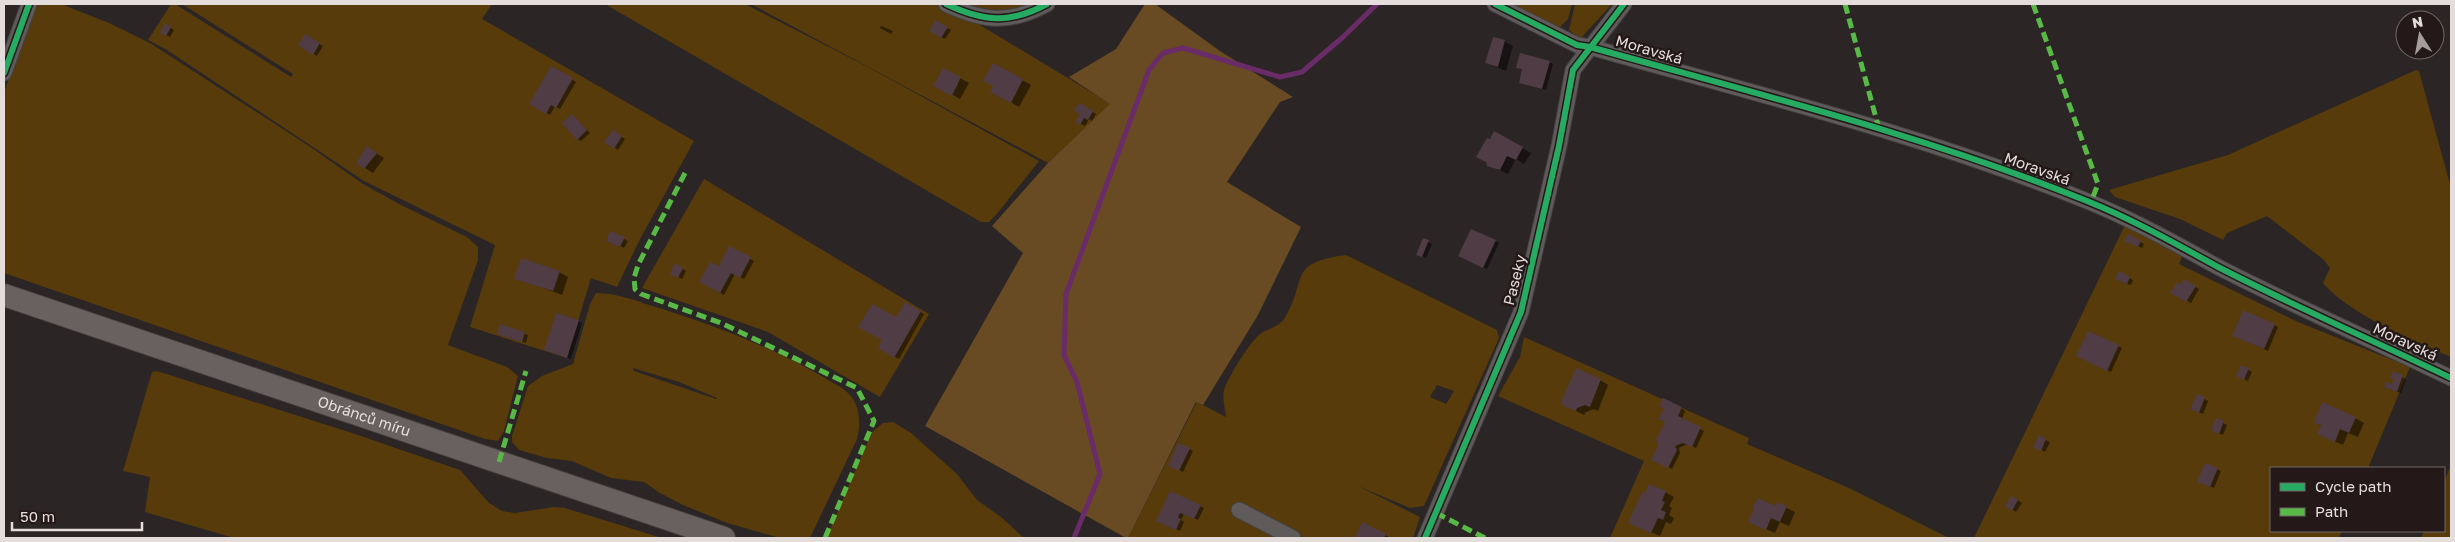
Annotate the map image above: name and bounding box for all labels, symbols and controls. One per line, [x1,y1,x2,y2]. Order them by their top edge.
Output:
north arrow [2395,10,2445,60]
text: N [2411,12,2424,31]
street label: Moravská [1614,31,1685,67]
street label: Moravská [2002,148,2073,188]
street label: Paseky [1499,252,1529,307]
street label: Moravská [2370,318,2440,364]
street label: Obránců míru [316,392,413,440]
legend [2270,467,2445,532]
text: Cycle path [2315,477,2391,495]
scale bar [12,500,142,532]
text: Path [2315,502,2348,520]
text: 50 m [20,507,55,525]

